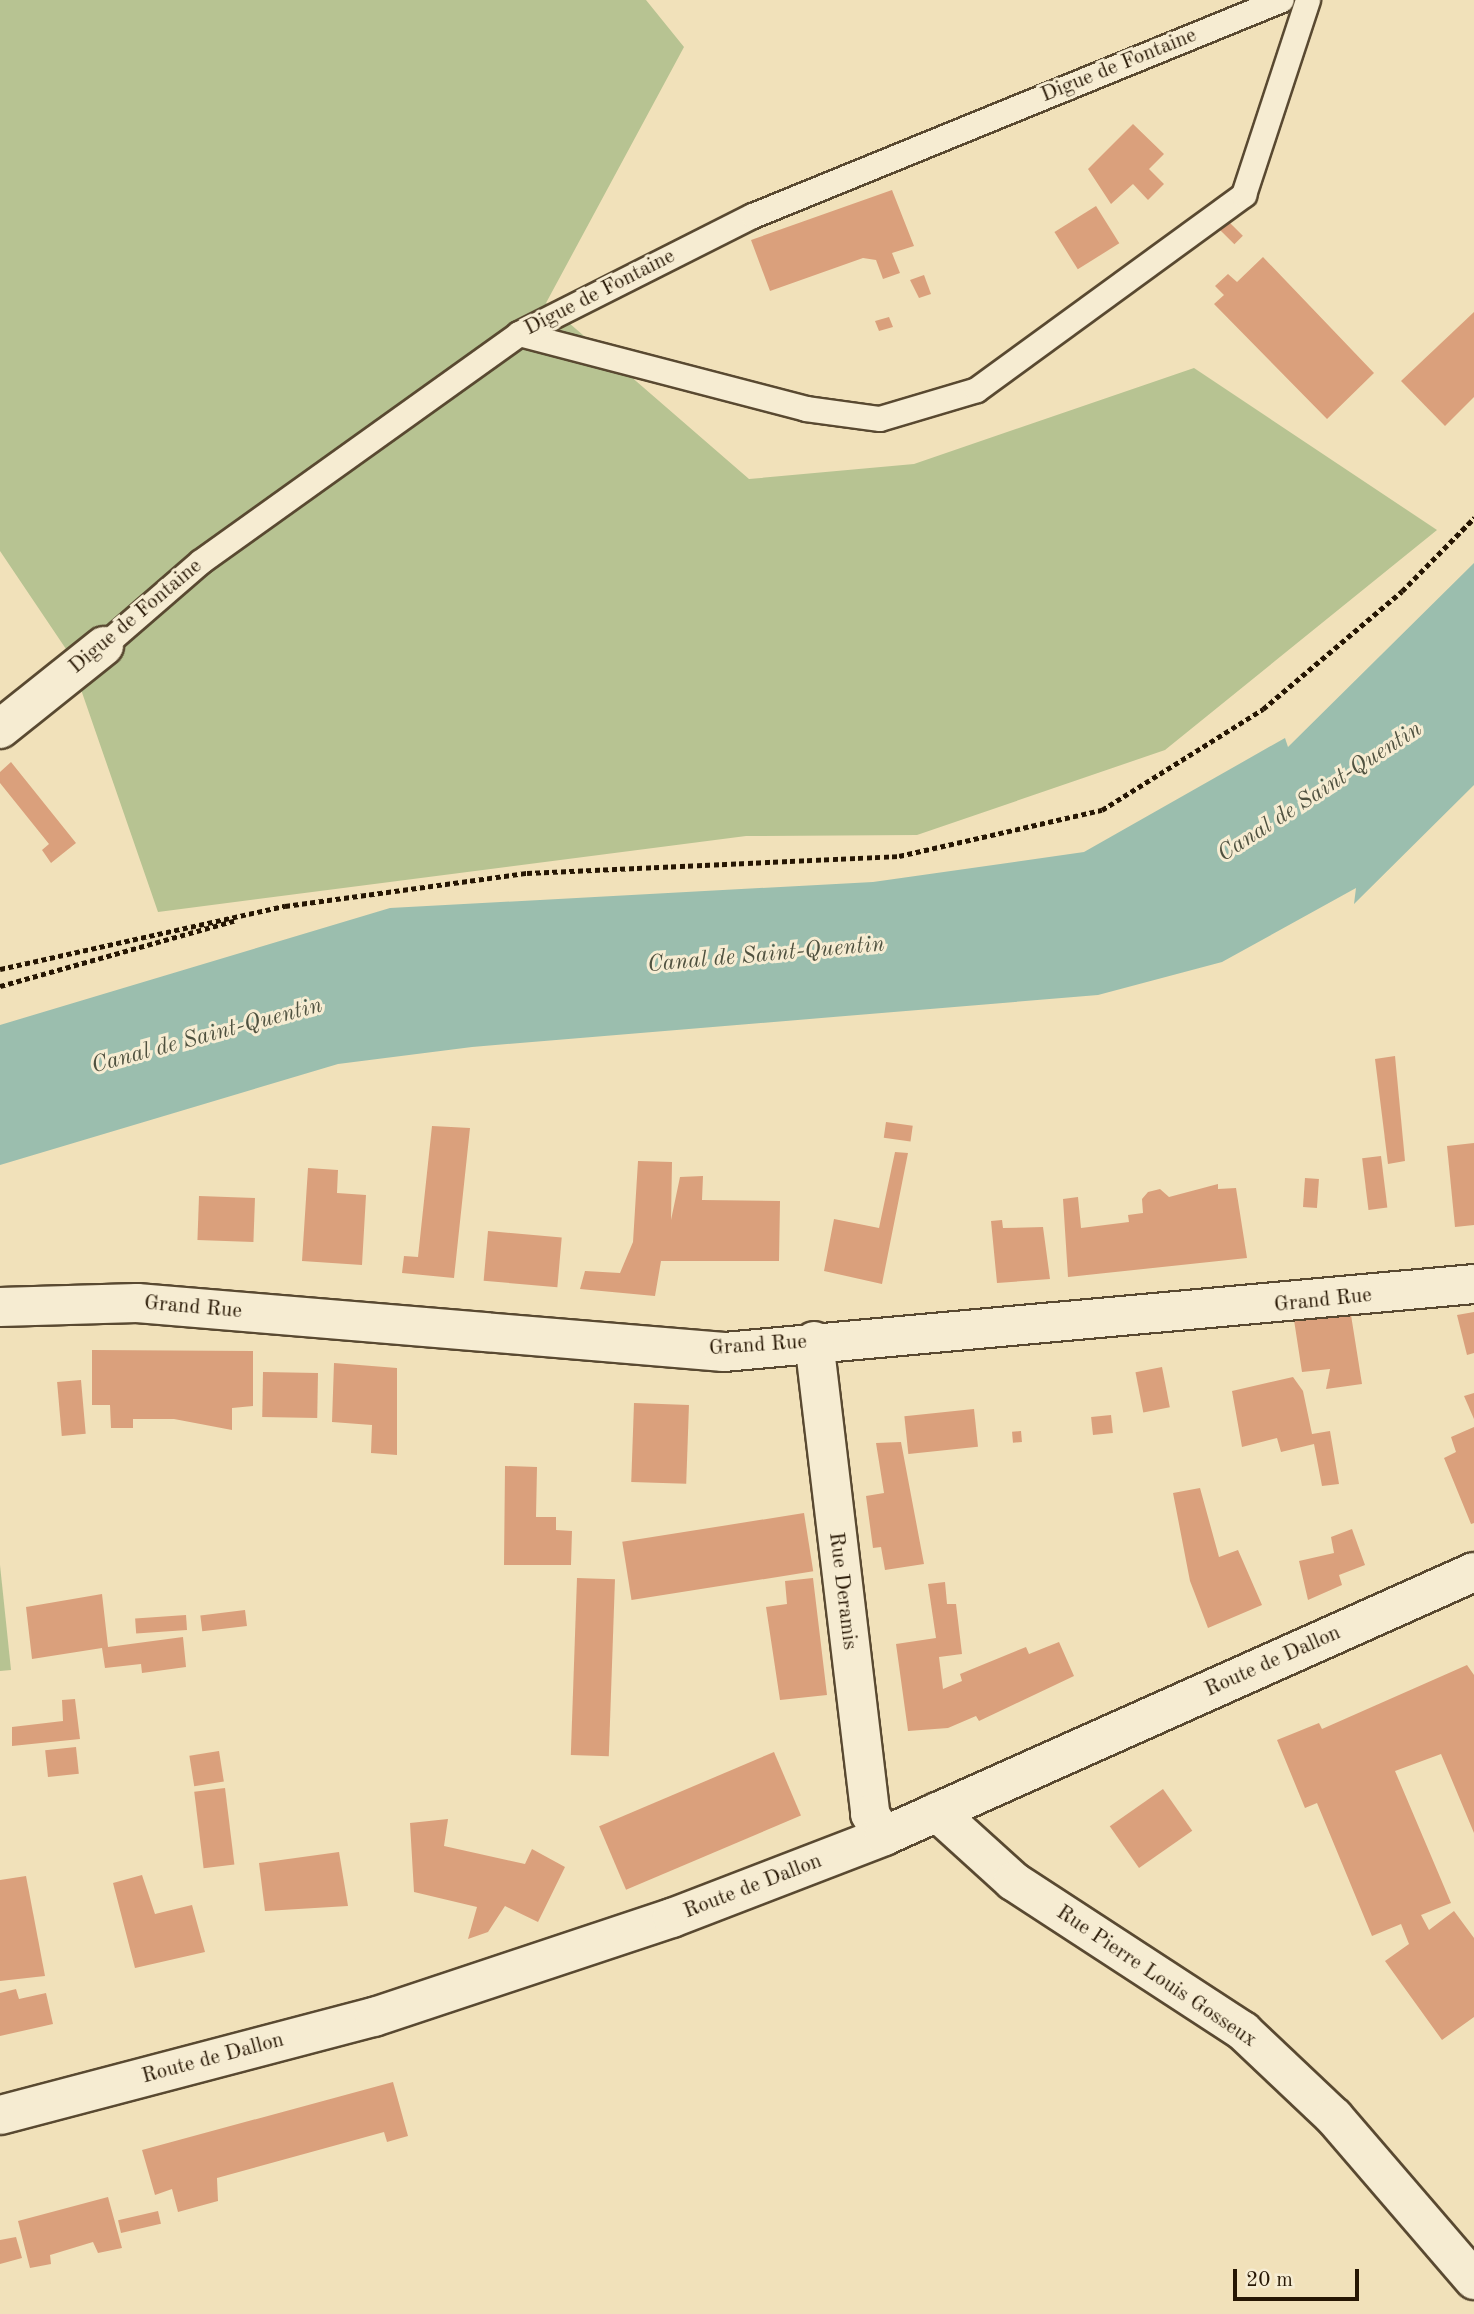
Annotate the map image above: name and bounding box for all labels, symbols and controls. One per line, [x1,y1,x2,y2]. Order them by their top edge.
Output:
street label: Digue de Fontaine [1038,23,1200,109]
street label: Digue de Fontaine [521,244,679,342]
street label: Digue de Fontaine [65,554,207,680]
water label: Canal de Saint-Quentin [1213,716,1427,868]
water label: Canal de Saint-Quentin [646,931,886,979]
water label: Canal de Saint-Quentin [89,992,325,1080]
street label: Grand Rue [1273,1283,1373,1319]
street label: Grand Rue [143,1291,243,1325]
street label: Grand Rue [708,1330,808,1362]
street label: Rue Deramis [822,1531,862,1651]
street label: Route de Dallon [1201,1621,1345,1703]
street label: Route de Dallon [680,1849,826,1925]
street label: Rue Pierre Louis Gosseux [1051,1901,1261,2053]
street label: Route de Dallon [139,2028,287,2090]
scale bar [1236,2254,1362,2298]
text: 20 m [1246,2270,1293,2291]

